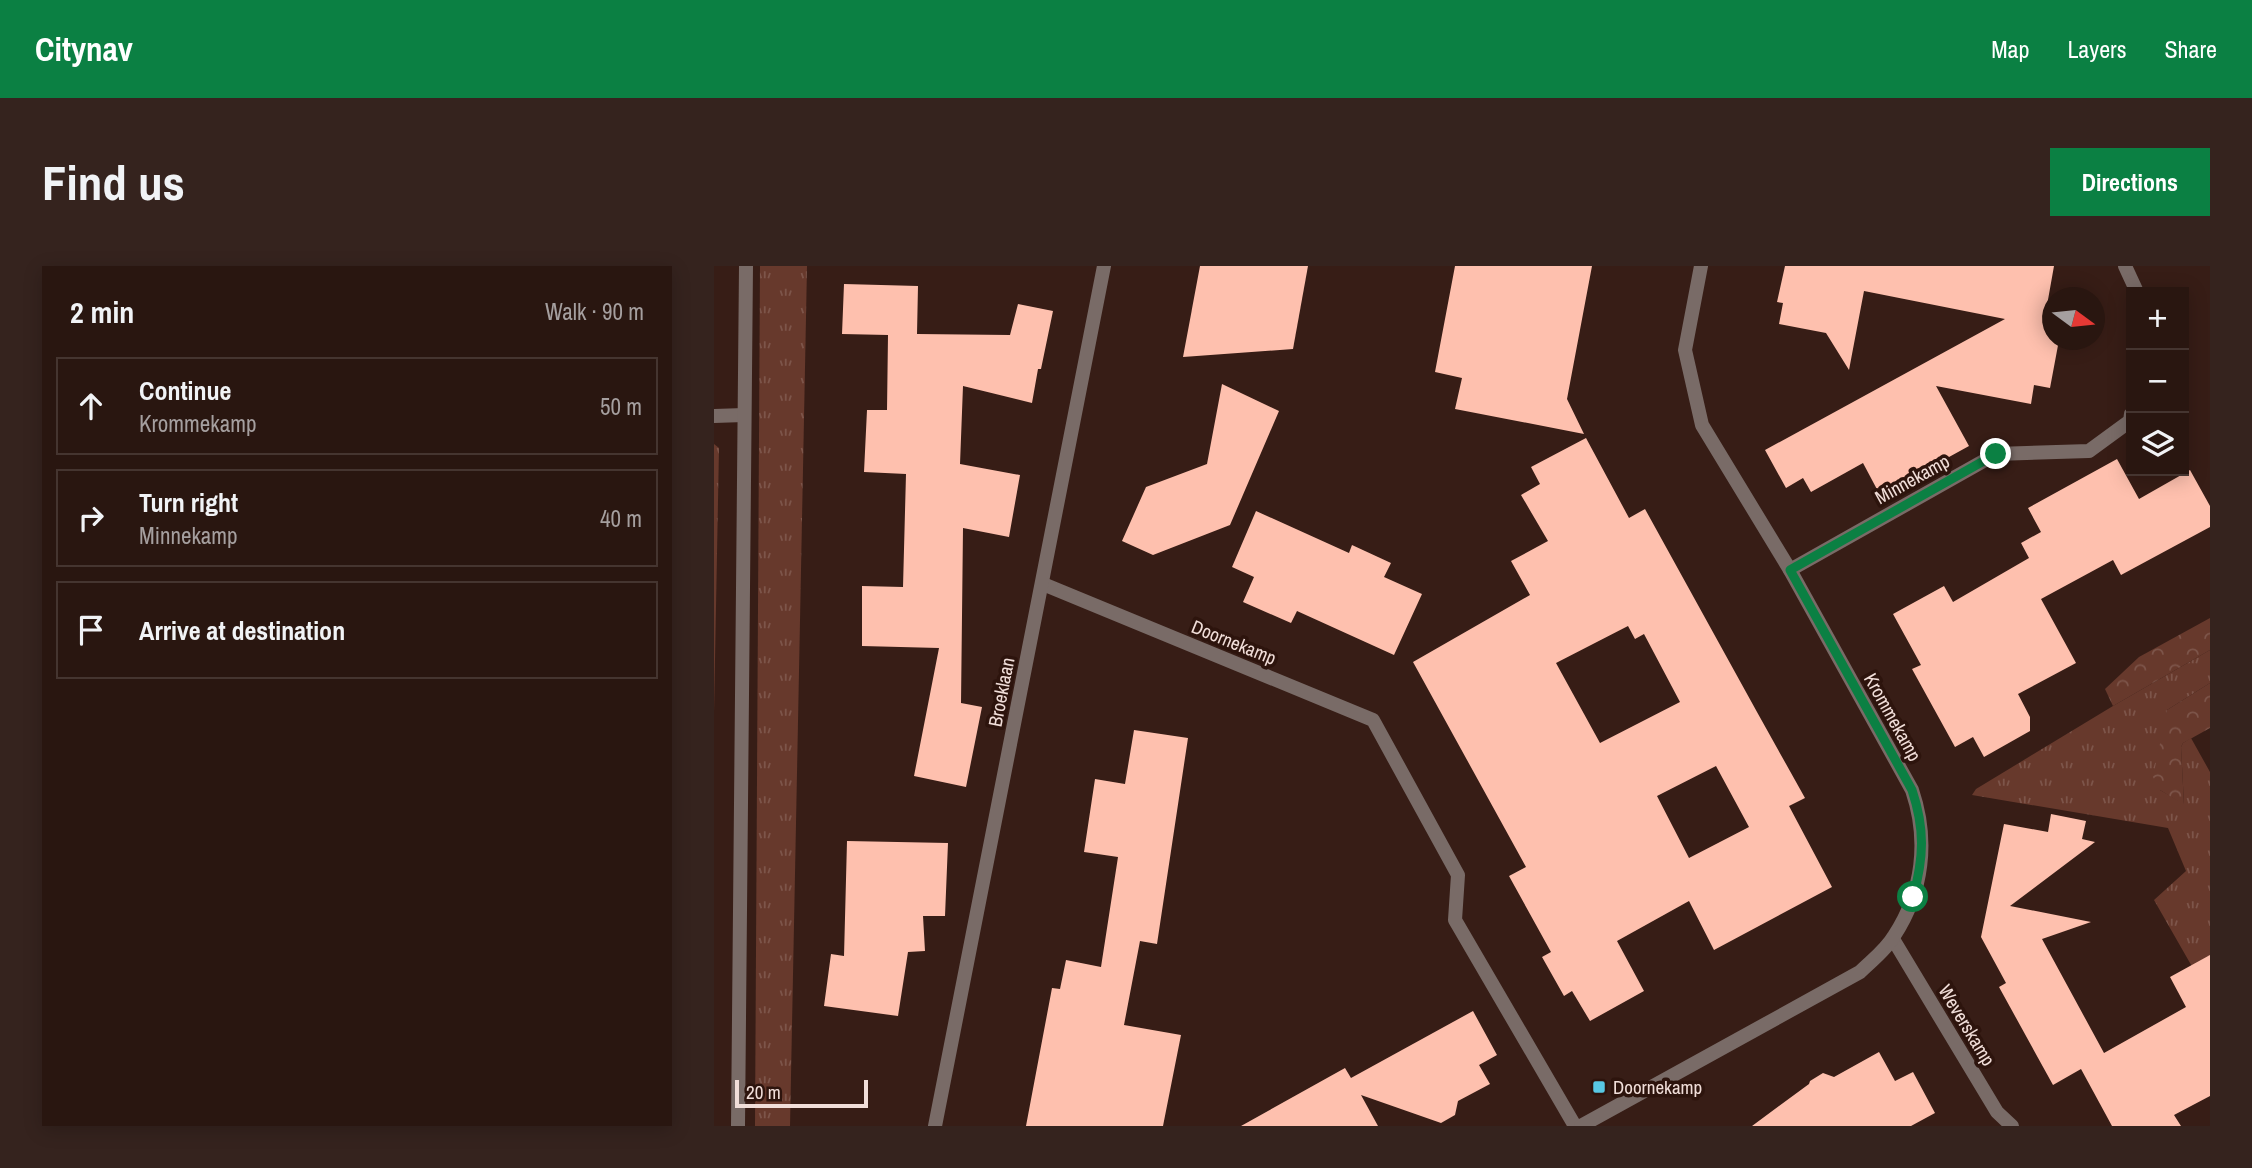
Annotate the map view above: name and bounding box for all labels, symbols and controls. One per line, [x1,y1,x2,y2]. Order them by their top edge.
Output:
text: Citynav [35,27,133,71]
text: Map [1991,33,2029,65]
text: Layers [2067,33,2126,65]
text: Share [2164,33,2217,65]
button: Directions [2050,148,2210,216]
text: Find us [42,149,185,215]
north arrow [2042,287,2105,350]
map controls [2126,287,2189,476]
button: + [2126,287,2189,350]
text: 2 min [70,292,134,332]
text: Walk · 90 m [545,296,644,327]
button: − [2126,350,2189,413]
text: Continue [139,373,231,408]
icon: ahead [72,387,110,425]
text: 50 m [600,391,642,422]
text: Krommekamp [139,408,256,439]
button: layers [2126,413,2189,476]
route end [1980,438,2011,469]
street label: Minnekamp [1870,448,1954,510]
text: Turn right [139,485,238,520]
icon: right [72,499,110,537]
text: 40 m [600,503,642,534]
text: Minnekamp [139,520,238,551]
icon: arrive [72,611,110,649]
text: Arrive at destination [139,613,345,648]
street label: Doornekamp [1188,613,1280,671]
street label: Broeklaan [982,655,1020,729]
street label: Krommekamp [1858,668,1928,766]
route start [1897,881,1928,912]
street label: Weverskamp [1933,979,2001,1071]
place label: Doornekamp [1613,1074,1702,1100]
scale bar [735,1077,868,1109]
text: 20 m [746,1079,781,1105]
marker: Doornekamp [1591,1079,1607,1095]

